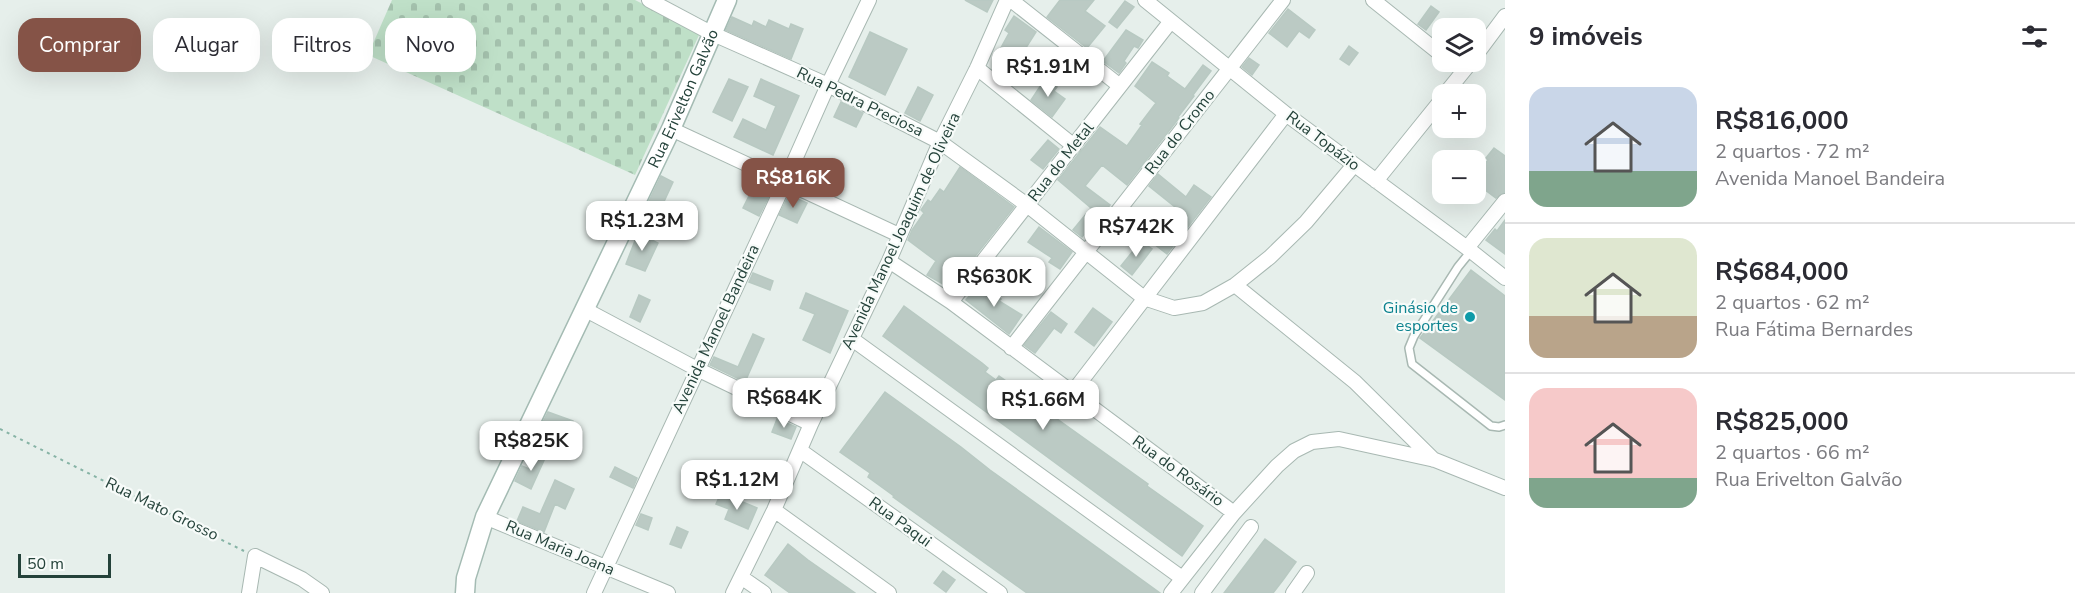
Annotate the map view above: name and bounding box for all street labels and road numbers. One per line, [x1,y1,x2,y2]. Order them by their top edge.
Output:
street label: Rua Erivelton Galvão [643,26,724,172]
street label: Rua Pedra Preciosa [793,62,927,142]
street label: Rua do Cromo [1140,85,1220,179]
street label: Rua Topázio [1281,106,1365,176]
street label: Avenida Manoel Joaquim de Oliveira [836,109,966,353]
street label: Rua do Metal [1023,117,1099,206]
street label: Avenida Manoel Bandeira [667,241,765,417]
street label: Rua do Rosário [1128,430,1228,512]
street label: Rua Mato Grosso [102,472,222,546]
street label: Rua Paqui [864,492,936,552]
street label: Rua Maria Joana [502,515,618,581]

